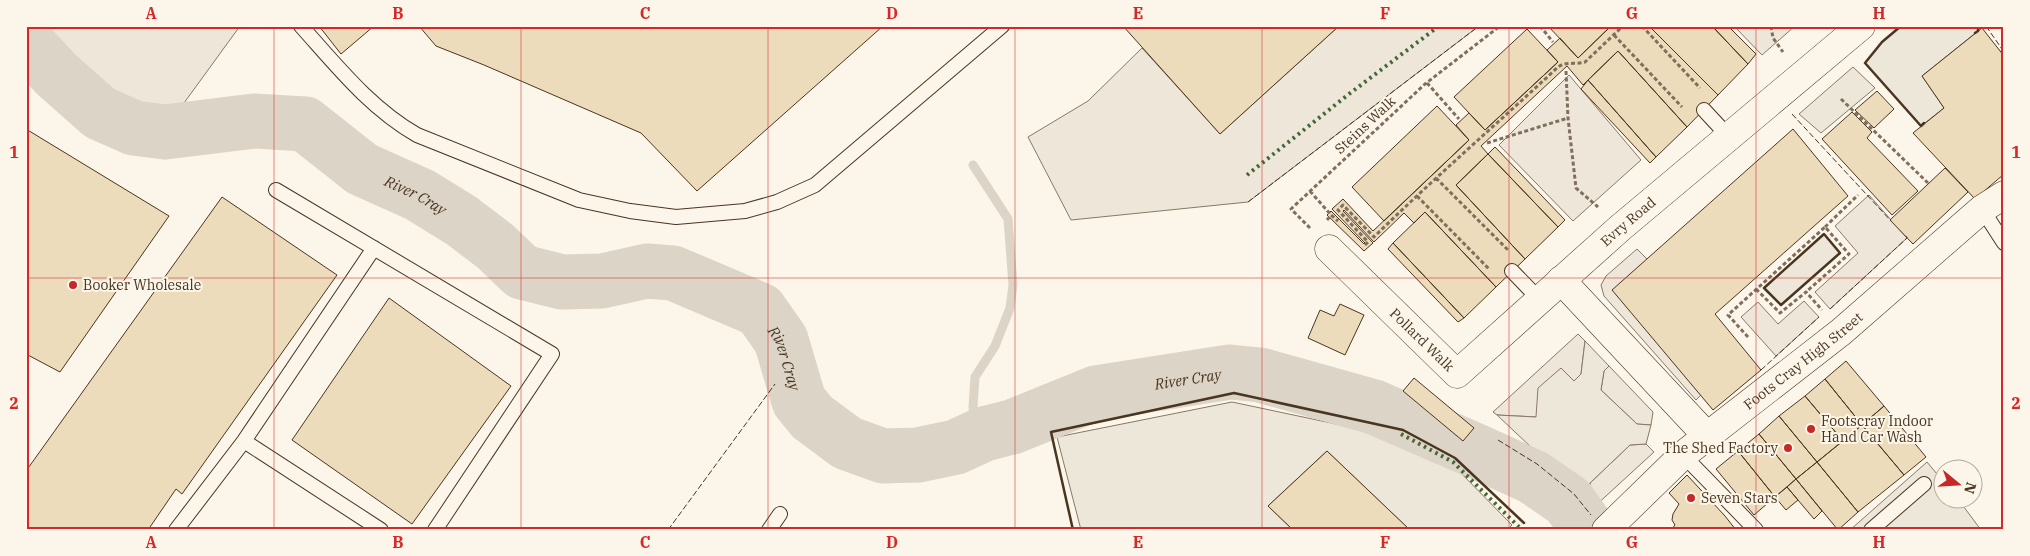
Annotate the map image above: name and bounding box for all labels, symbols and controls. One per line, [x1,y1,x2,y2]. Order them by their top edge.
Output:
text: A [145,3,157,23]
text: B [392,3,404,23]
text: C [640,3,650,23]
text: D [886,3,898,23]
text: E [1133,3,1143,23]
text: F [1380,3,1390,23]
text: G [1626,3,1638,23]
text: H [1873,3,1886,23]
street label: Steins Walk [1331,92,1400,158]
text: 1 [9,142,19,162]
text: 1 [2011,142,2021,162]
water label: River Cray [381,171,451,219]
street label: Evry Road [1597,193,1660,250]
place label: Booker Wholesale [83,276,201,294]
marker: Booker Wholesale [67,279,79,291]
street label: Pollard Walk [1386,304,1459,376]
street label: Foots Cray High Street [1740,308,1866,414]
water label: River Cray [764,321,805,393]
water label: River Cray [1152,364,1223,393]
text: 2 [9,393,19,413]
text: 2 [2011,393,2021,413]
place label: Footscray Indoor Hand Car Wash [1821,412,1934,446]
marker: Footscray Indoor Hand Car Wash [1805,423,1817,435]
place label: The Shed Factory [1663,439,1779,457]
marker: The Shed Factory [1782,442,1794,454]
north arrow [1932,458,1982,508]
text: N [1960,480,1981,496]
place label: Seven Stars [1701,489,1778,507]
marker: Seven Stars [1685,492,1697,504]
text: A [145,532,157,552]
text: B [392,532,404,552]
text: C [640,532,650,552]
text: D [886,532,898,552]
text: E [1133,532,1143,552]
text: F [1380,532,1390,552]
text: G [1626,532,1638,552]
text: H [1873,532,1886,552]

